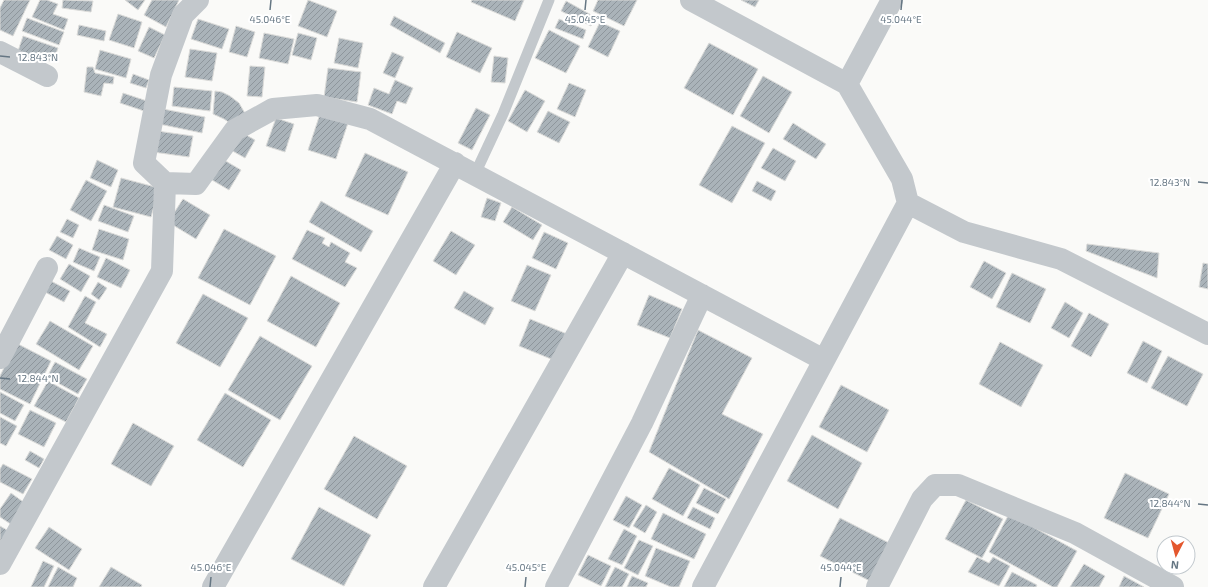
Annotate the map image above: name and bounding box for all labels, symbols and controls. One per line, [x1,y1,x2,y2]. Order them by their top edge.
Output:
text: 45.046°E [250,13,291,25]
text: 45.045°E [565,13,606,25]
text: 45.044°E [880,13,922,25]
text: 12.843°N [18,51,58,63]
text: 12.843°N [1150,176,1190,188]
text: 12.844°N [18,372,58,384]
text: 12.844°N [1150,497,1190,509]
north arrow [1156,535,1196,575]
text: N [1170,559,1180,572]
text: 45.046°E [191,561,232,573]
text: 45.045°E [506,561,547,573]
text: 45.044°E [820,561,862,573]

